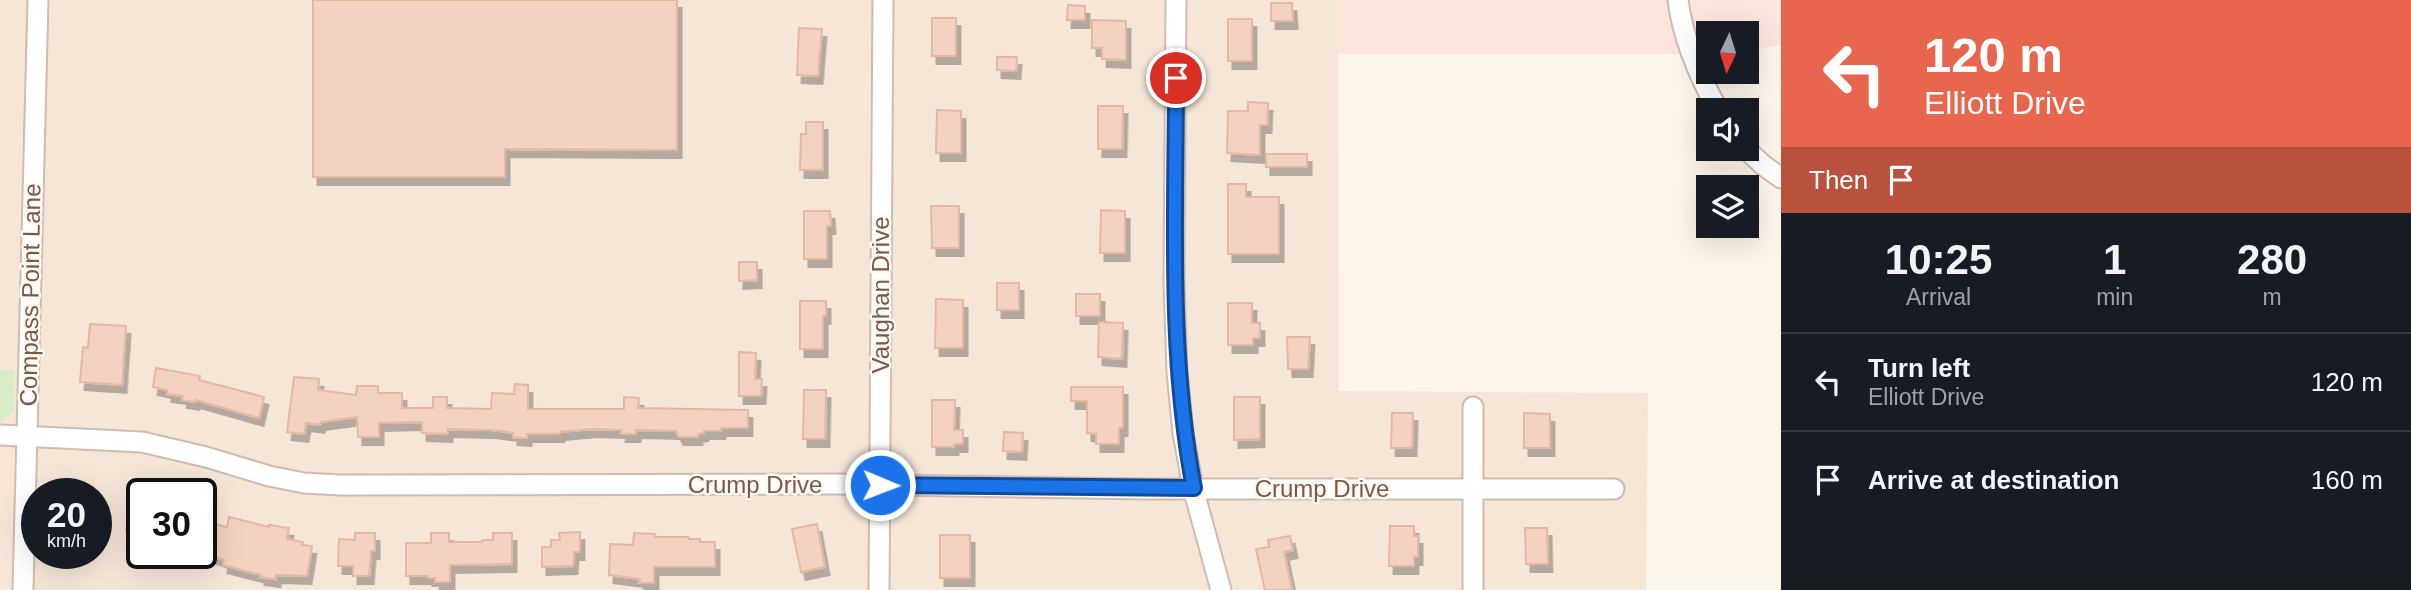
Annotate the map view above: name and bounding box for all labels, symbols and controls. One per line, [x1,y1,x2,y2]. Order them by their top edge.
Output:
north arrow [1696,21,1759,84]
map controls [1696,21,1759,238]
icon: left [1809,28,1900,119]
text: 120 m [1924,28,2063,82]
pin [1146,48,1206,108]
icon: arrive [1157,59,1195,97]
text: Elliott Drive [1924,85,2086,121]
button: sound [1696,98,1759,161]
icon: arrive [1882,161,1920,199]
text: Then [1809,165,1868,195]
button: layers [1696,175,1759,238]
street label: Compass Point Lane [15,183,45,407]
street label: Vaughan Drive [867,217,894,373]
text: 10:25 [1885,236,1992,283]
text: 1 [2103,236,2126,283]
text: 280 [2237,236,2307,283]
text: Arrival [1906,284,1971,310]
text: min [2096,284,2133,310]
text: m [2263,284,2282,310]
text: Turn left [1868,353,1970,383]
icon: left [1809,363,1847,401]
text: 120 m [2311,367,2383,397]
text: Elliott Drive [1868,384,1984,410]
position arrow [843,448,917,522]
icon: arrive [1809,461,1847,499]
text: Arrive at destination [1868,465,2119,495]
text: 160 m [2311,465,2383,495]
street label: Crump Drive [688,471,822,498]
street label: Crump Drive [1255,475,1389,502]
speed limit sign: 30 [126,478,217,569]
text: 20 [47,495,86,534]
text: km/h [47,531,86,551]

